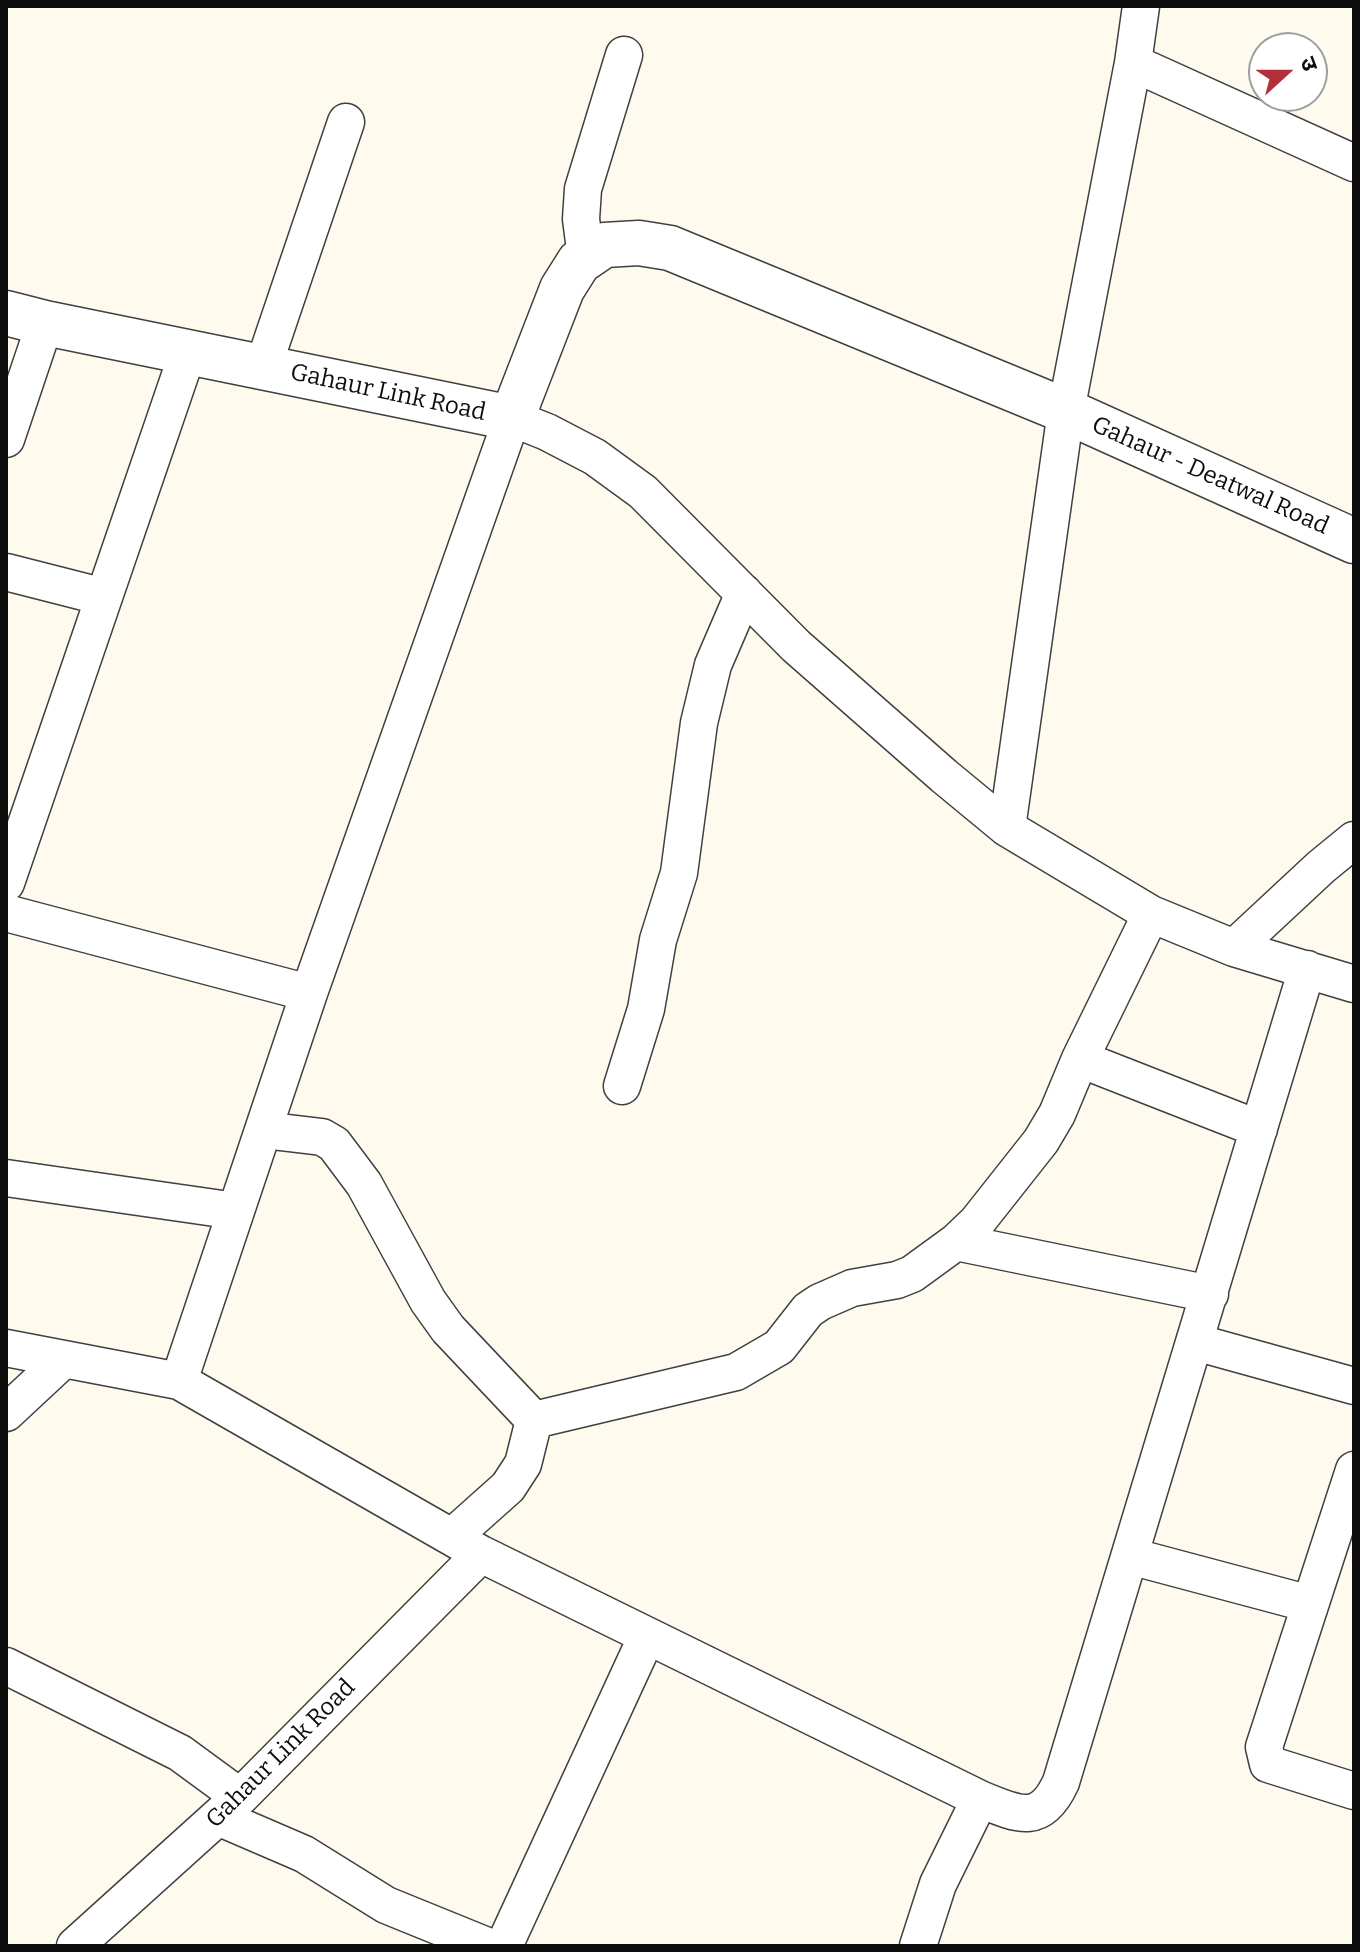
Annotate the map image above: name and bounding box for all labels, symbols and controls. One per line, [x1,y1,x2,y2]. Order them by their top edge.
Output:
north arrow [1248,32,1328,112]
text: उ [1294,53,1324,75]
street label: Gahaur Link Road [288,358,488,428]
street label: Gahaur - Deatwal Road [1087,411,1333,541]
street label: Gahaur Link Road [200,1673,362,1835]

